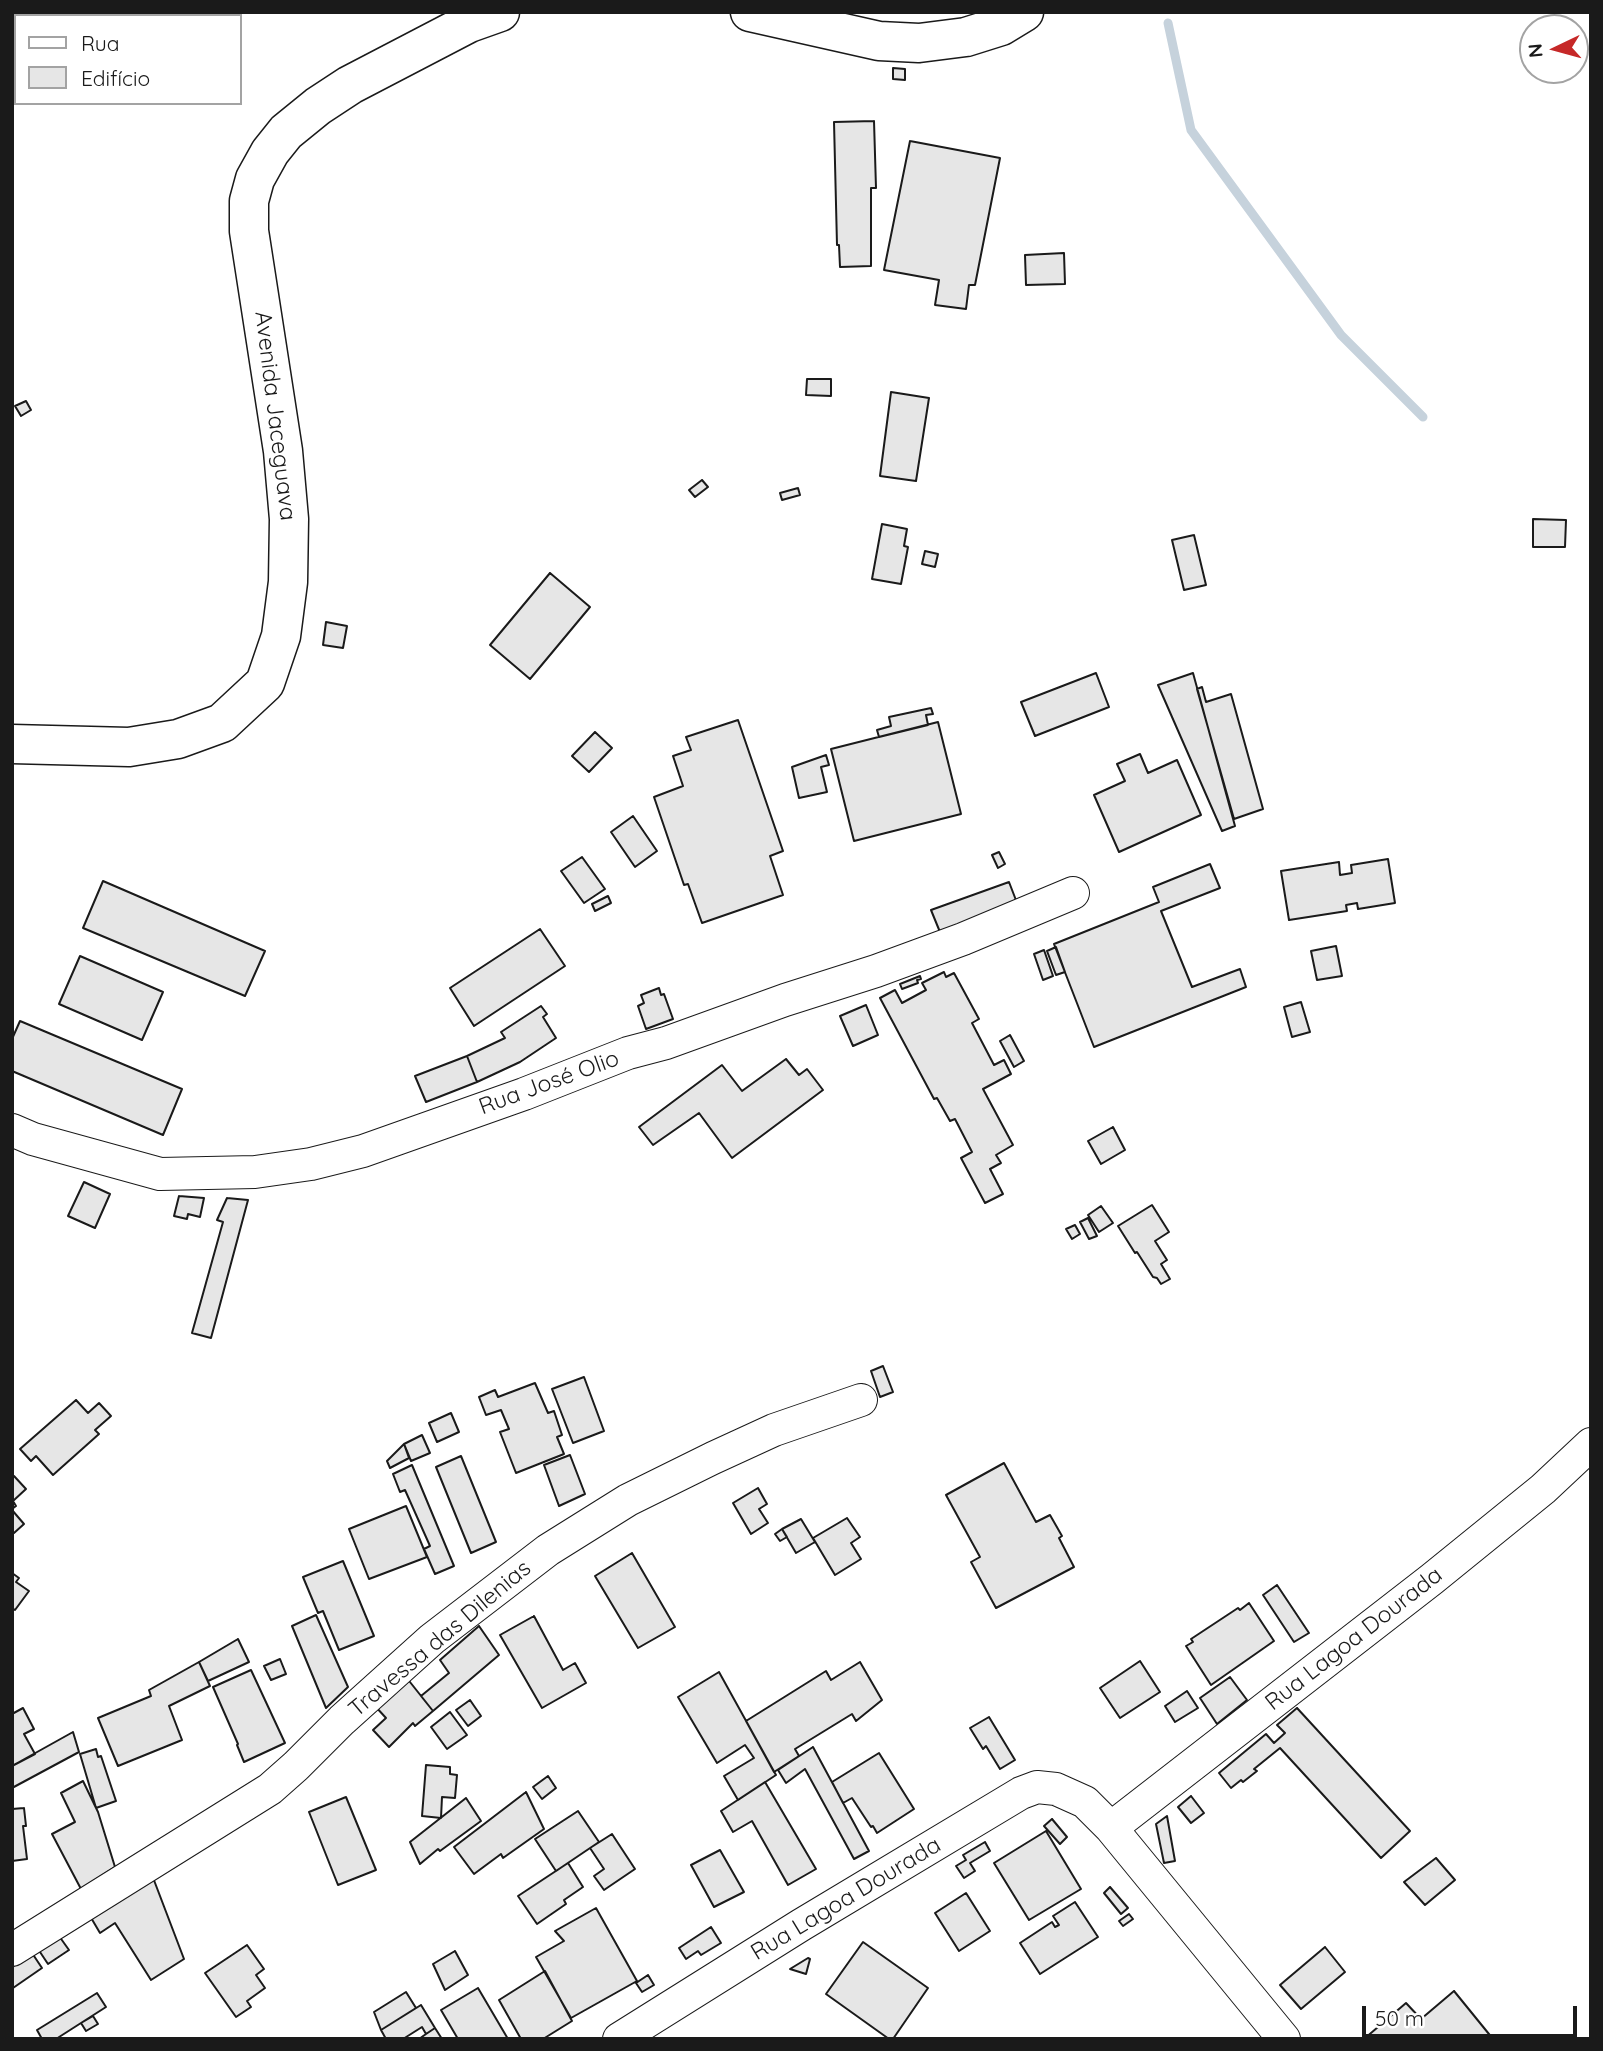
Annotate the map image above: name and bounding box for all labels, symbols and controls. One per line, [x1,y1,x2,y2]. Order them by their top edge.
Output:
legend [14,14,242,105]
north arrow [1519,14,1589,84]
text: Rua [81,30,120,56]
text: N [1523,43,1548,59]
text: Edifício [81,65,150,91]
street label: Avenida Jaceguava [248,310,302,522]
street label: Rua José Olio [475,1045,623,1121]
street label: Travessa das Dilenias [343,1555,537,1723]
street label: Rua Lagoa Dourada [1260,1561,1448,1717]
street label: Rua Lagoa Dourada [746,1831,946,1967]
scale bar [1365,1992,1580,2036]
text: 50 m [1375,2005,1424,2031]

